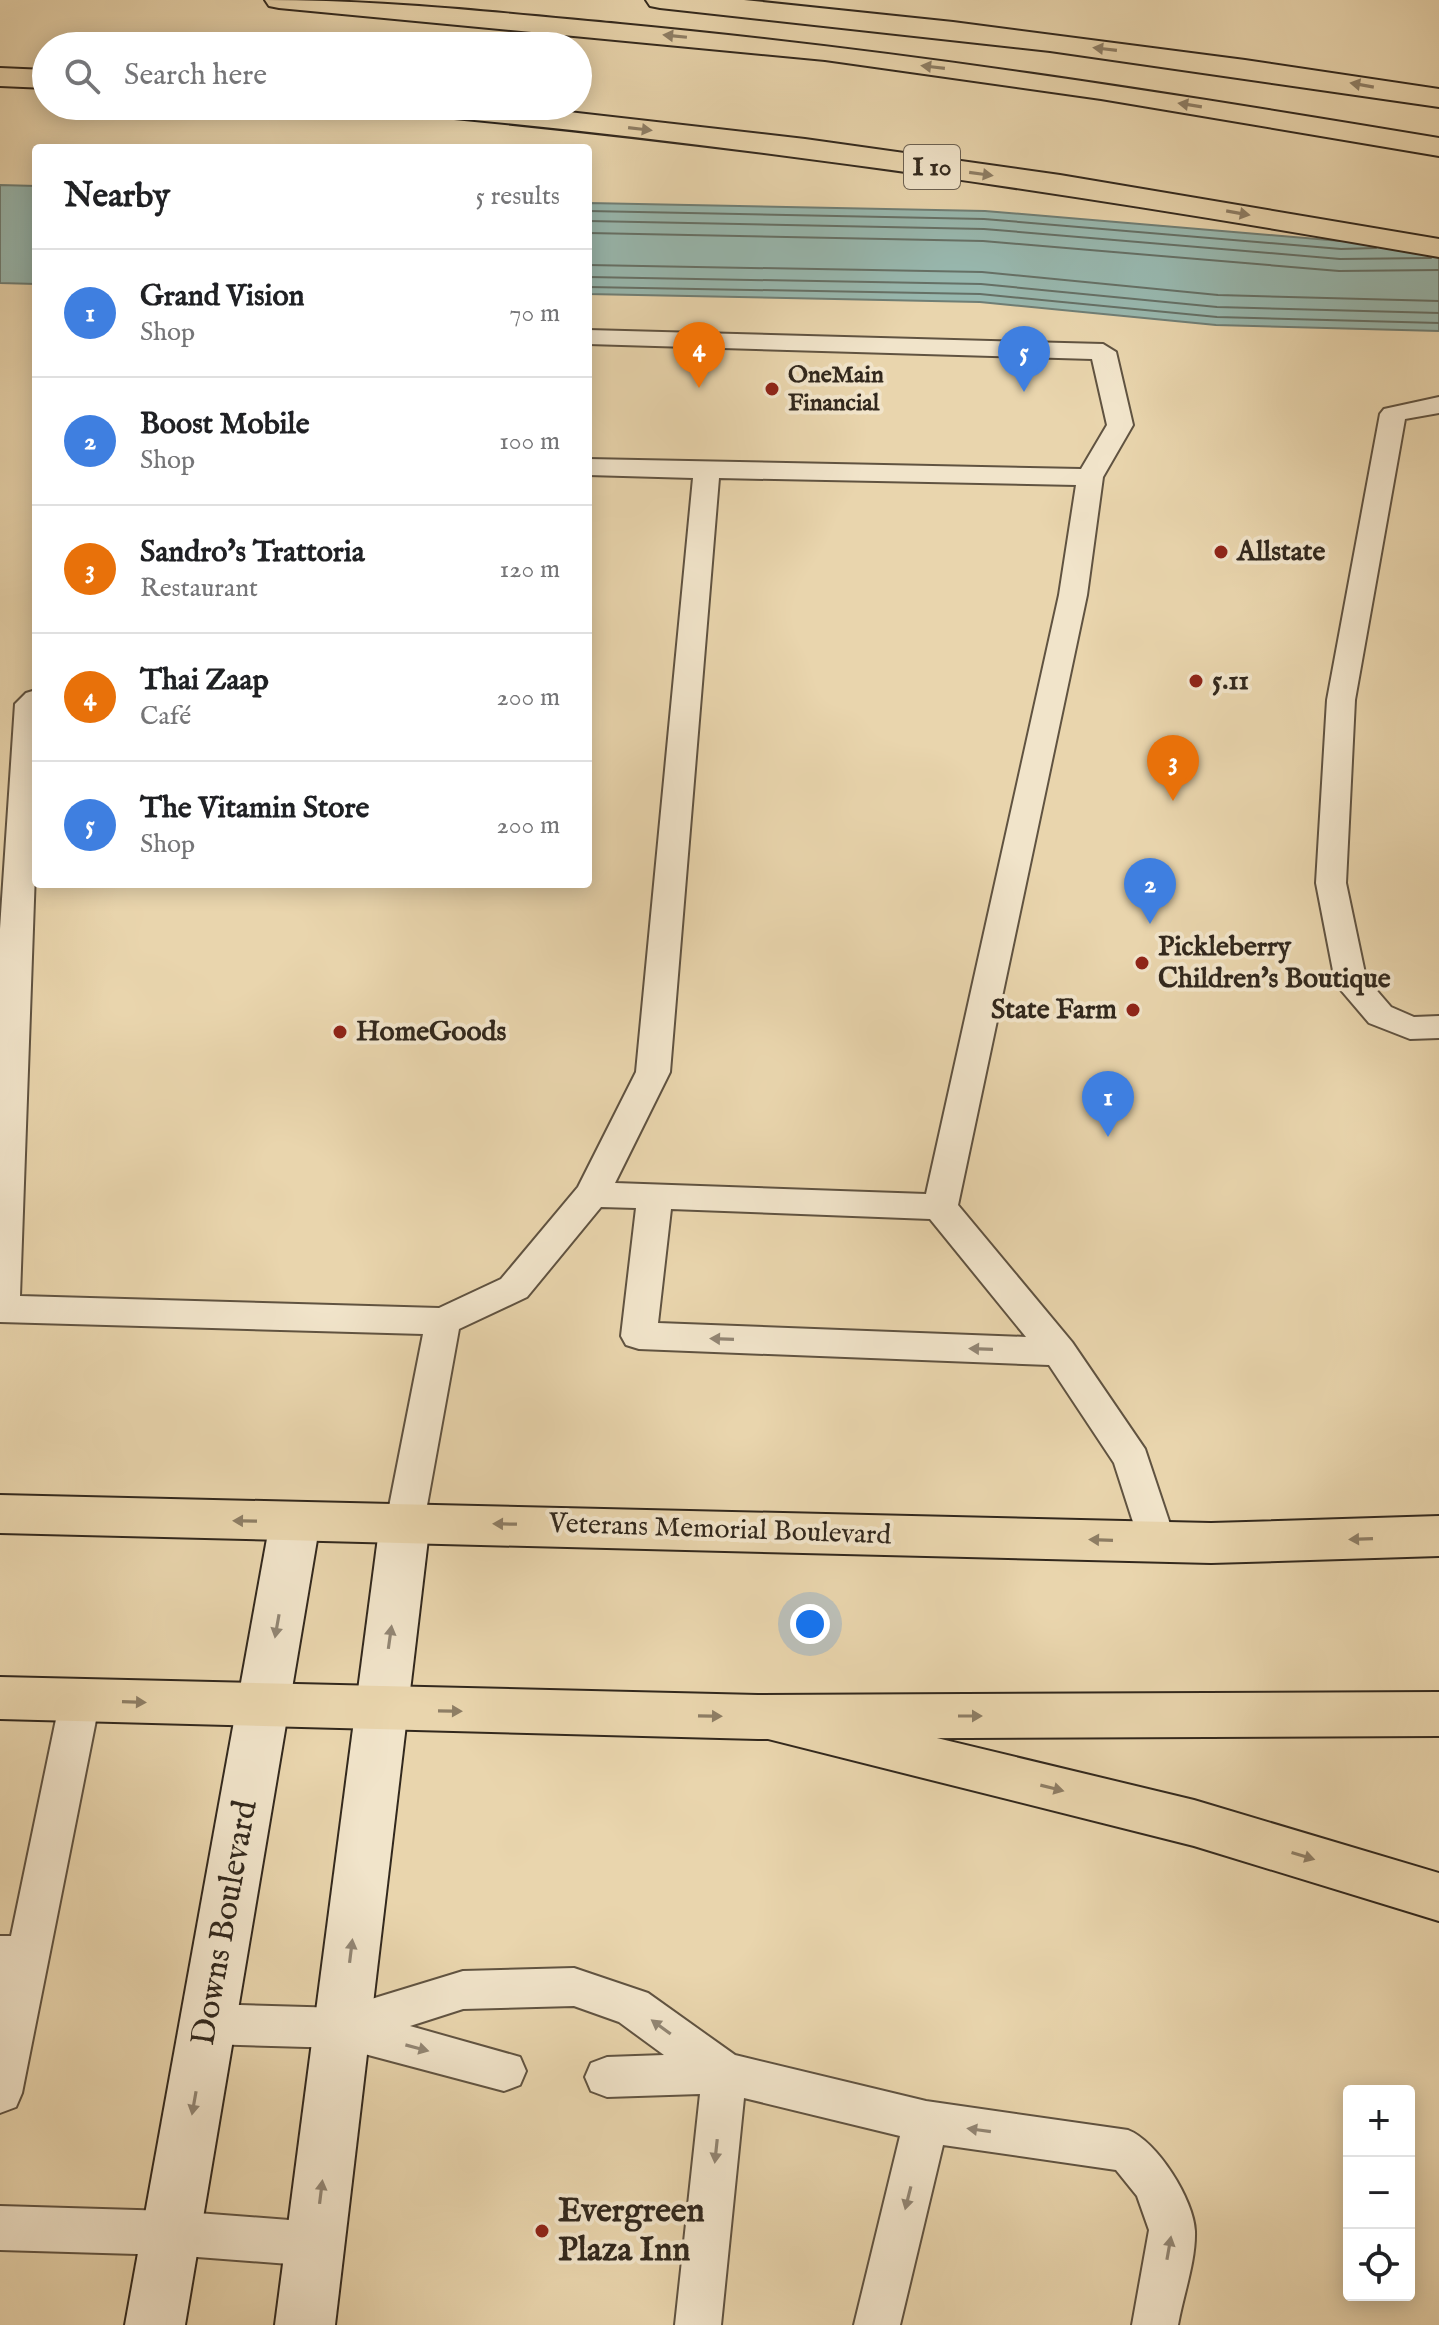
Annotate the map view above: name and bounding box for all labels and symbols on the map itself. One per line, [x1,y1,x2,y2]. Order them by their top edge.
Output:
one-way arrow [662,30,687,43]
one-way arrow [1092,42,1117,55]
one-way arrow [920,60,945,73]
one-way arrow [1349,79,1374,91]
one-way arrow [1178,98,1203,111]
one-way arrow [628,122,653,135]
road number: I 10 [904,145,960,189]
one-way arrow [969,168,994,181]
one-way arrow [1226,207,1251,220]
pin: 4 [673,322,725,388]
pin: 5 [998,326,1050,392]
place label: OneMain Financial [788,360,884,419]
marker: OneMain Financial [763,380,781,398]
place label: Allstate [1236,535,1325,570]
marker: Allstate [1212,543,1230,561]
place label: 5.11 [1212,664,1249,699]
marker: 5.11 [1187,672,1205,690]
pin: 3 [1147,735,1199,801]
pin: 2 [1124,858,1176,924]
place label: Pickleberry Children's Boutique [1158,930,1391,997]
marker: Pickleberry Children's Boutique [1133,954,1151,972]
place label: State Farm [991,993,1117,1028]
marker: State Farm [1124,1001,1142,1019]
place label: HomeGoods [356,1015,506,1050]
marker: HomeGoods [331,1023,349,1041]
pin: 1 [1082,1071,1134,1137]
one-way arrow [709,1333,734,1346]
one-way arrow [968,1343,994,1356]
street label: Veterans Memorial Boulevard [547,1506,892,1553]
one-way arrow [232,1515,257,1527]
one-way arrow [492,1518,517,1531]
one-way arrow [1348,1532,1373,1545]
one-way arrow [1088,1534,1113,1547]
your location [790,1604,830,1644]
one-way arrow [270,1614,282,1639]
one-way arrow [384,1624,397,1649]
one-way arrow [122,1696,147,1709]
one-way arrow [438,1704,463,1717]
one-way arrow [698,1710,723,1722]
one-way arrow [958,1710,983,1722]
one-way arrow [1039,1783,1064,1795]
street label: Downs Boulevard [182,1796,268,2049]
one-way arrow [1291,1850,1315,1863]
one-way arrow [345,1938,358,1963]
one-way arrow [651,2020,671,2036]
one-way arrow [406,2042,430,2055]
one-way arrow [187,2091,199,2116]
one-way arrow [967,2123,992,2136]
one-way arrow [709,2139,722,2164]
one-way arrow [315,2179,328,2204]
one-way arrow [901,2186,914,2211]
place label: Evergreen Plaza Inn [558,2190,705,2272]
marker: Evergreen Plaza Inn [533,2222,551,2240]
one-way arrow [1163,2235,1175,2260]

